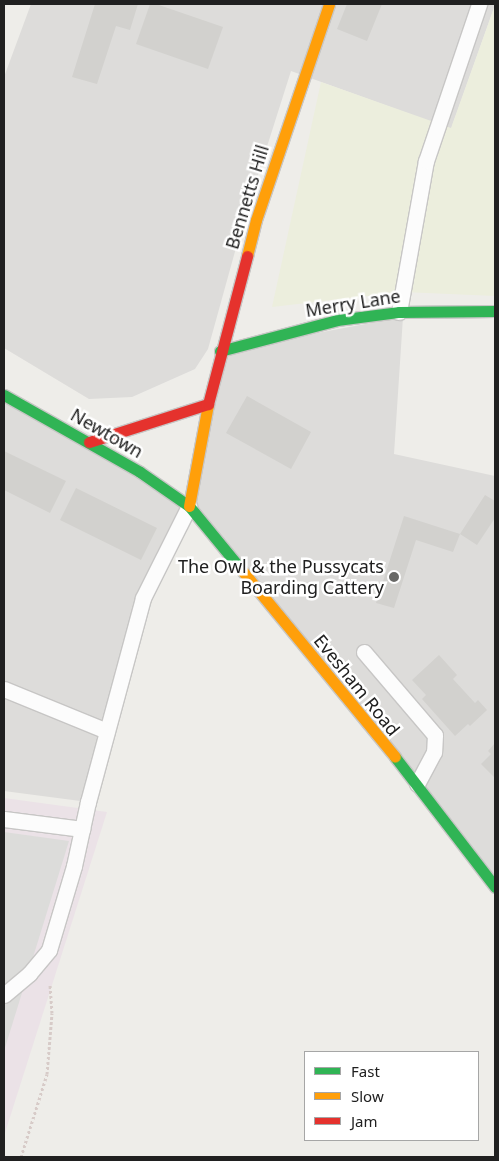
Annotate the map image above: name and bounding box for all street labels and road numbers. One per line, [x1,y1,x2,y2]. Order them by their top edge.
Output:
street label: Bennetts Hill [221,142,273,252]
street label: Merry Lane [304,285,402,321]
street label: Newtown [67,404,147,462]
street label: Evesham Road [310,630,404,740]

